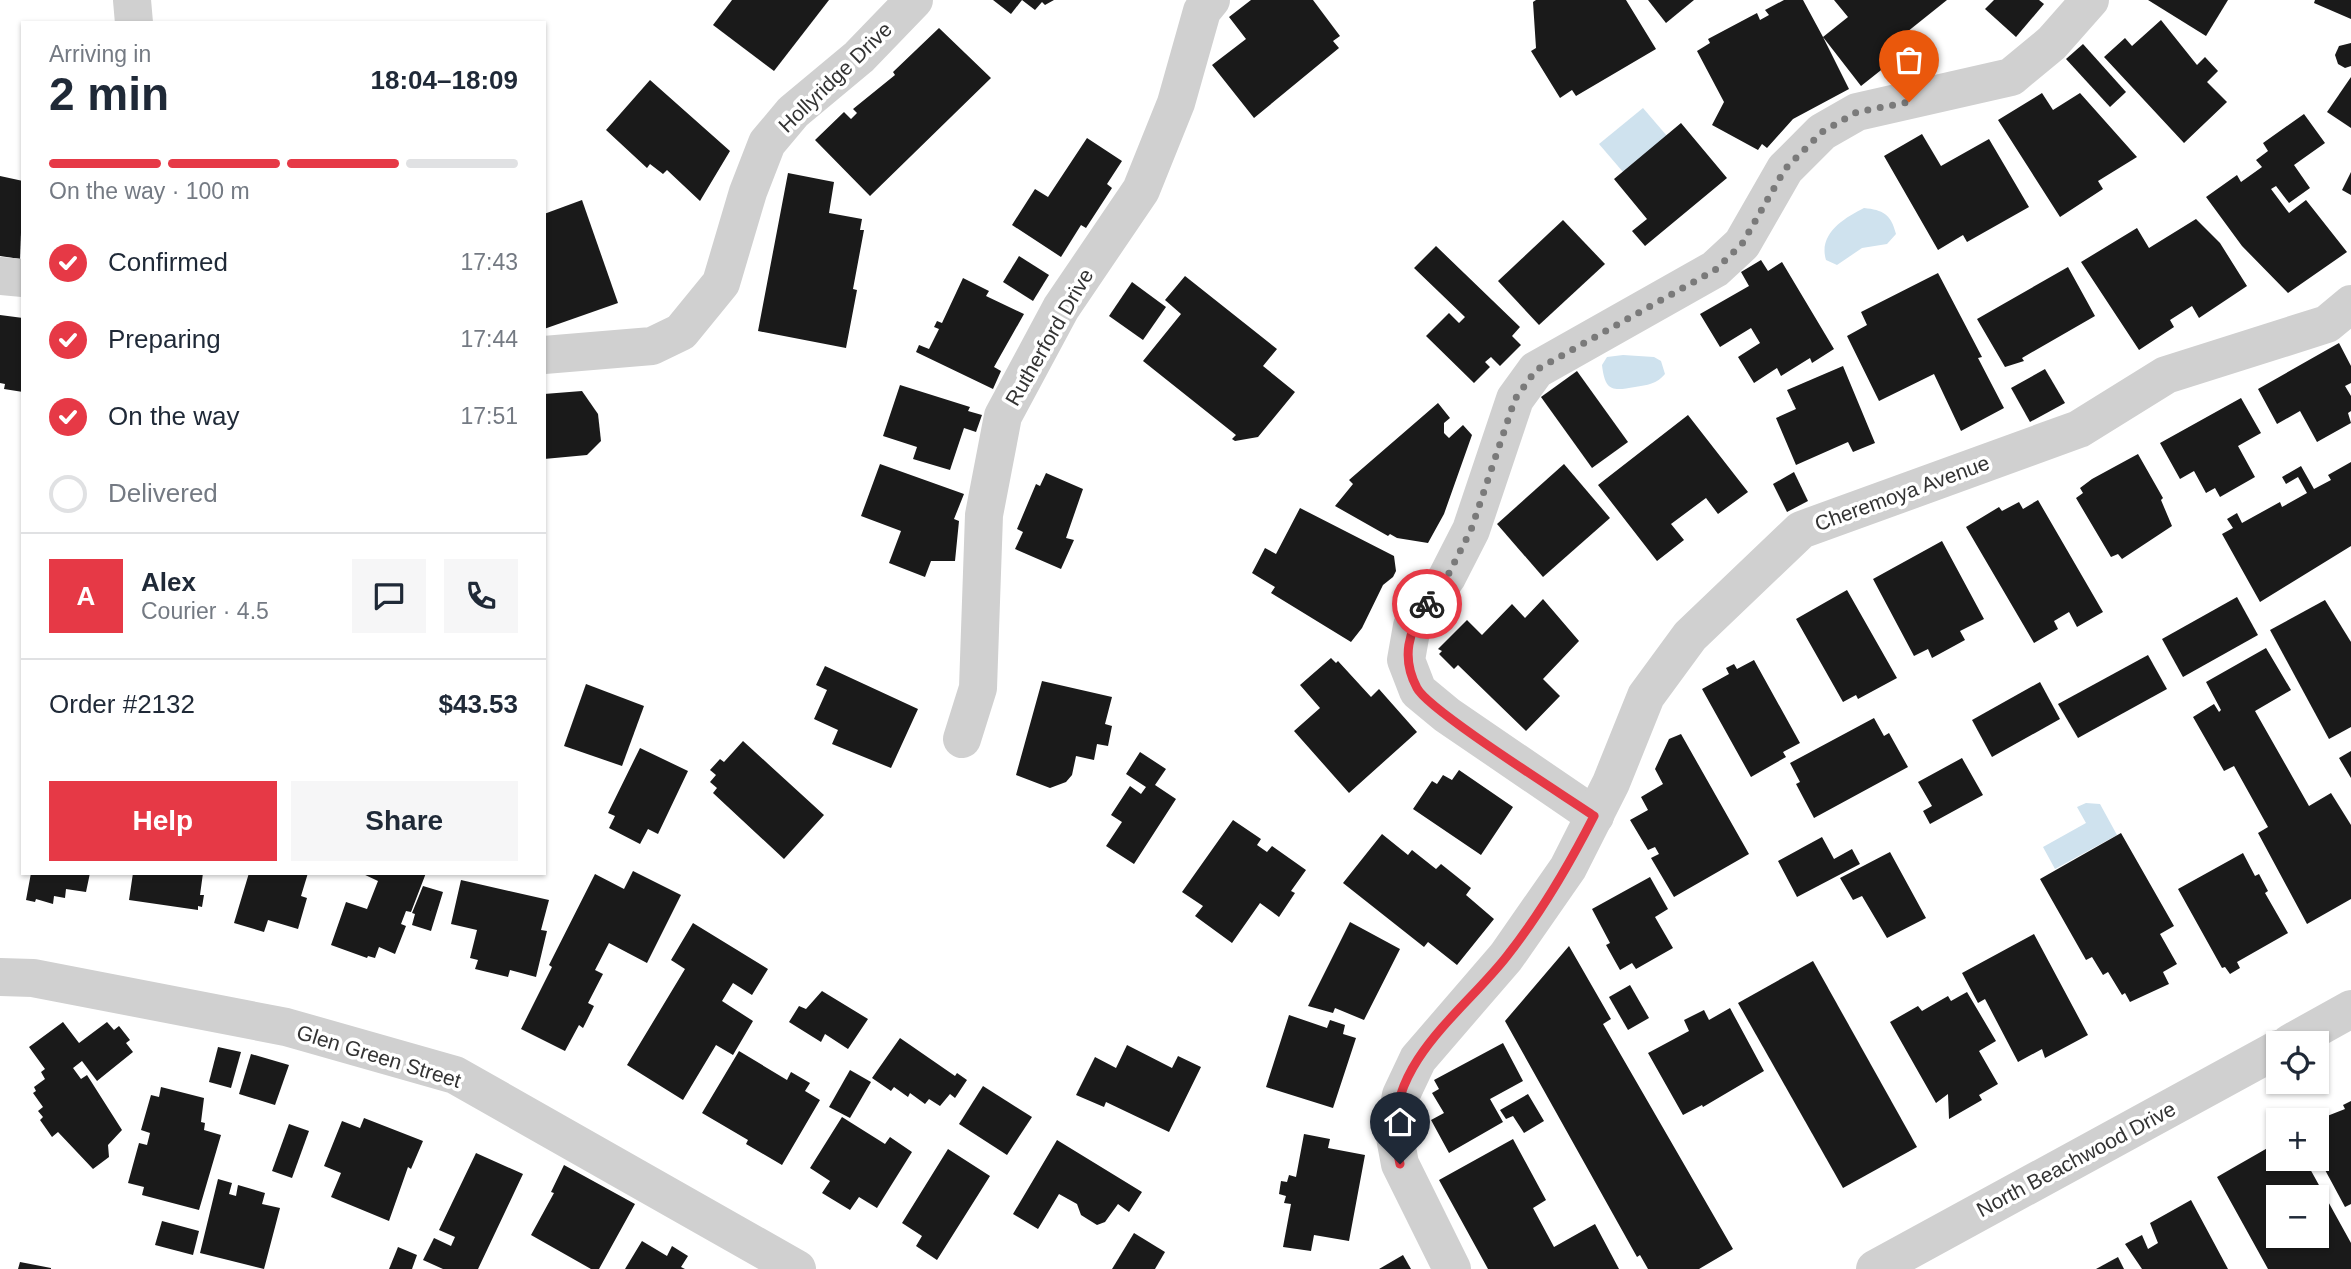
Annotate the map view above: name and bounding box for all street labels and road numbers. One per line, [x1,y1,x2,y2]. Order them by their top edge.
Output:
street label: Hollyridge Drive [774,17,896,137]
street label: Rutherford Drive [1001,265,1097,409]
street label: Cheremoya Avenue [1812,451,1992,535]
street label: Glen Green Street [294,1020,464,1092]
street label: North Beachwood Drive [1973,1097,2179,1221]

